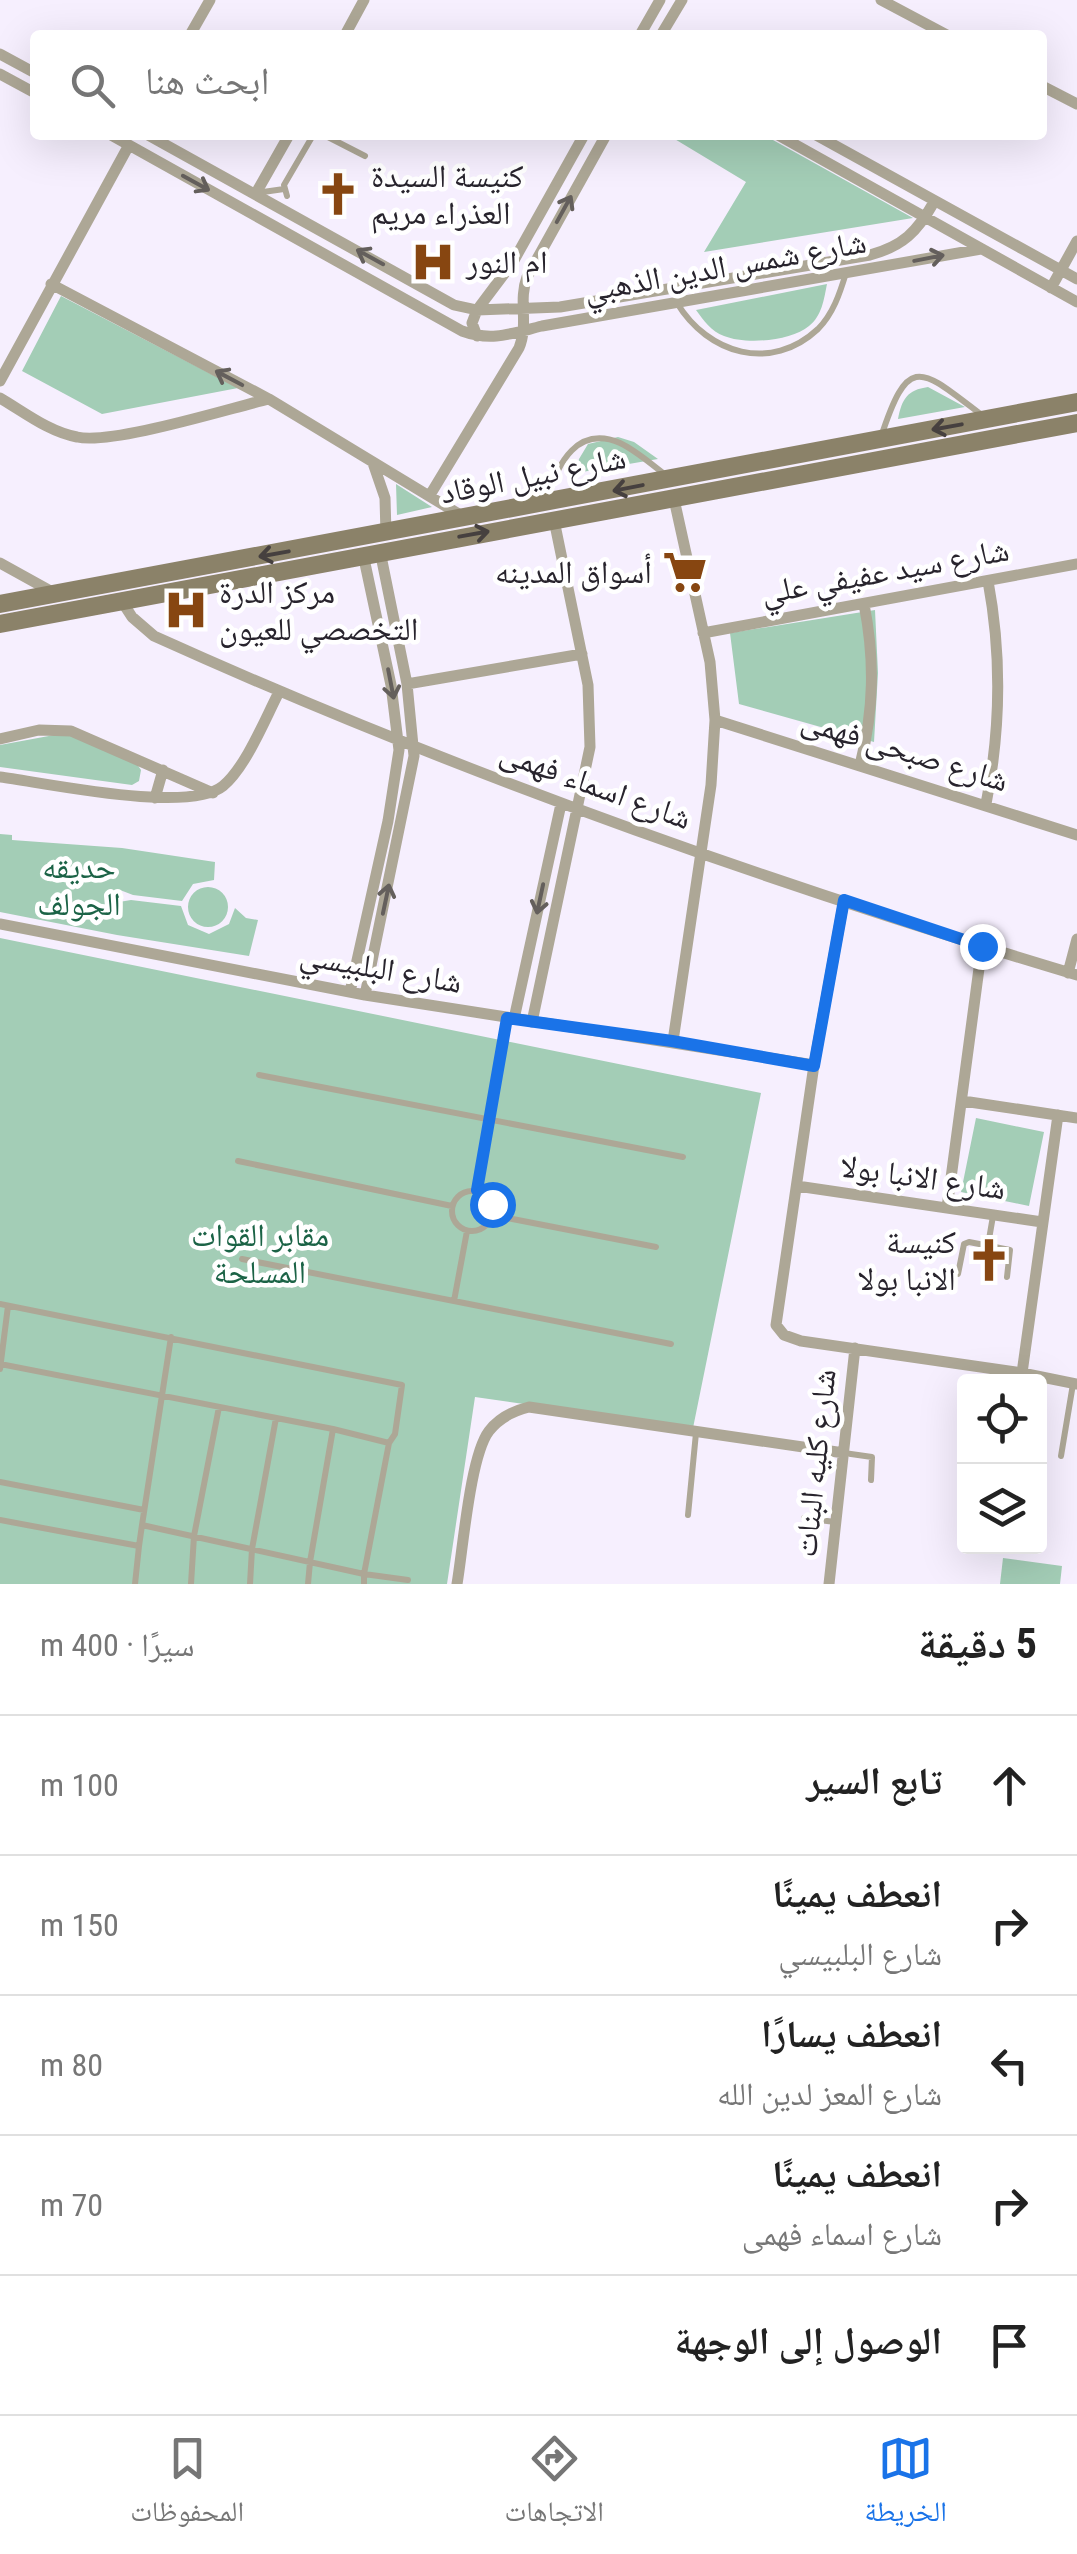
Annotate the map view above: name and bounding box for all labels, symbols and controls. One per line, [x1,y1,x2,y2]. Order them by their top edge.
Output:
search box [30,30,1047,140]
icon: search [65,58,120,113]
text: ابحث هنا [145,59,270,103]
place label: كنيسة السيدة العذراء مريم [371,157,524,234]
church icon: كنيسة السيدة العذراء مريم [314,170,362,218]
one-way arrow [181,173,210,193]
one-way arrow [555,194,575,224]
street label: شارع شمس الدين الذهبي [581,222,870,316]
hospital icon: ام النور [409,238,457,286]
place label: ام النور [465,243,548,283]
one-way arrow [355,247,385,267]
one-way arrow [912,248,944,267]
one-way arrow [214,368,244,387]
one-way arrow [931,418,964,437]
street label: شارع نبيل الوقاد [437,438,629,513]
one-way arrow [612,479,644,498]
one-way arrow [457,524,490,543]
street label: شارع سيد عفيفي علي [758,530,1013,618]
one-way arrow [258,545,291,564]
supermarket icon: أسواق المدينه [661,548,709,596]
place label: أسواق المدينه [495,553,652,592]
place label: مركز الدرة التخصصي للعيون [219,573,418,654]
hospital icon: مركز الدرة التخصصي للعيون [162,586,210,634]
one-way arrow [382,667,401,699]
street label: شارع صبحى فهمى [797,701,1013,800]
street label: شارع اسماء فهمى [495,733,697,838]
park label: حديقه الجولف [37,848,121,923]
one-way arrow [530,882,548,914]
one-way arrow [377,884,396,916]
route end [960,924,1006,970]
street label: شارع البلبيسي [296,935,465,1007]
street label: شارع الانبا بولا [838,1147,1008,1208]
route start [470,1182,516,1228]
park label: مقابر القوات المسلحة [191,1216,329,1291]
place label: كنيسة الانبا بولا [858,1223,956,1298]
church icon: كنيسة الانبا بولا [965,1236,1013,1284]
street label: شارع كليه البنات [786,1367,845,1559]
map controls [957,1374,1047,1554]
button: locate [957,1374,1047,1464]
button: layers [957,1464,1047,1554]
text: 5 دقيقة [918,1619,1037,1668]
text: سيرًا · 400 m [40,1626,194,1664]
icon: ahead [982,1758,1037,1813]
text: تابع السير [806,1759,942,1803]
text: 100 m [40,1766,119,1804]
text: انعطف يمينًا [772,1872,942,1916]
icon: right [982,1898,1037,1953]
text: 150 m [40,1906,119,1944]
text: شارع البلبيسي [778,1935,942,1973]
text: انعطف يسارًا [761,2012,942,2056]
icon: left [982,2038,1037,2093]
text: 80 m [40,2046,103,2084]
text: شارع المعز لدين الله [717,2075,942,2113]
text: انعطف يمينًا [772,2152,942,2196]
icon: right [982,2178,1037,2233]
text: 70 m [40,2186,103,2224]
text: شارع اسماء فهمى [742,2215,942,2253]
icon: arrive [982,2318,1037,2373]
text: الوصول إلى الوجهة [675,2319,942,2363]
tab: المحفوظات [130,2431,244,2539]
tab: الاتجاهات [505,2431,604,2539]
tab: الخريطة [864,2431,947,2539]

